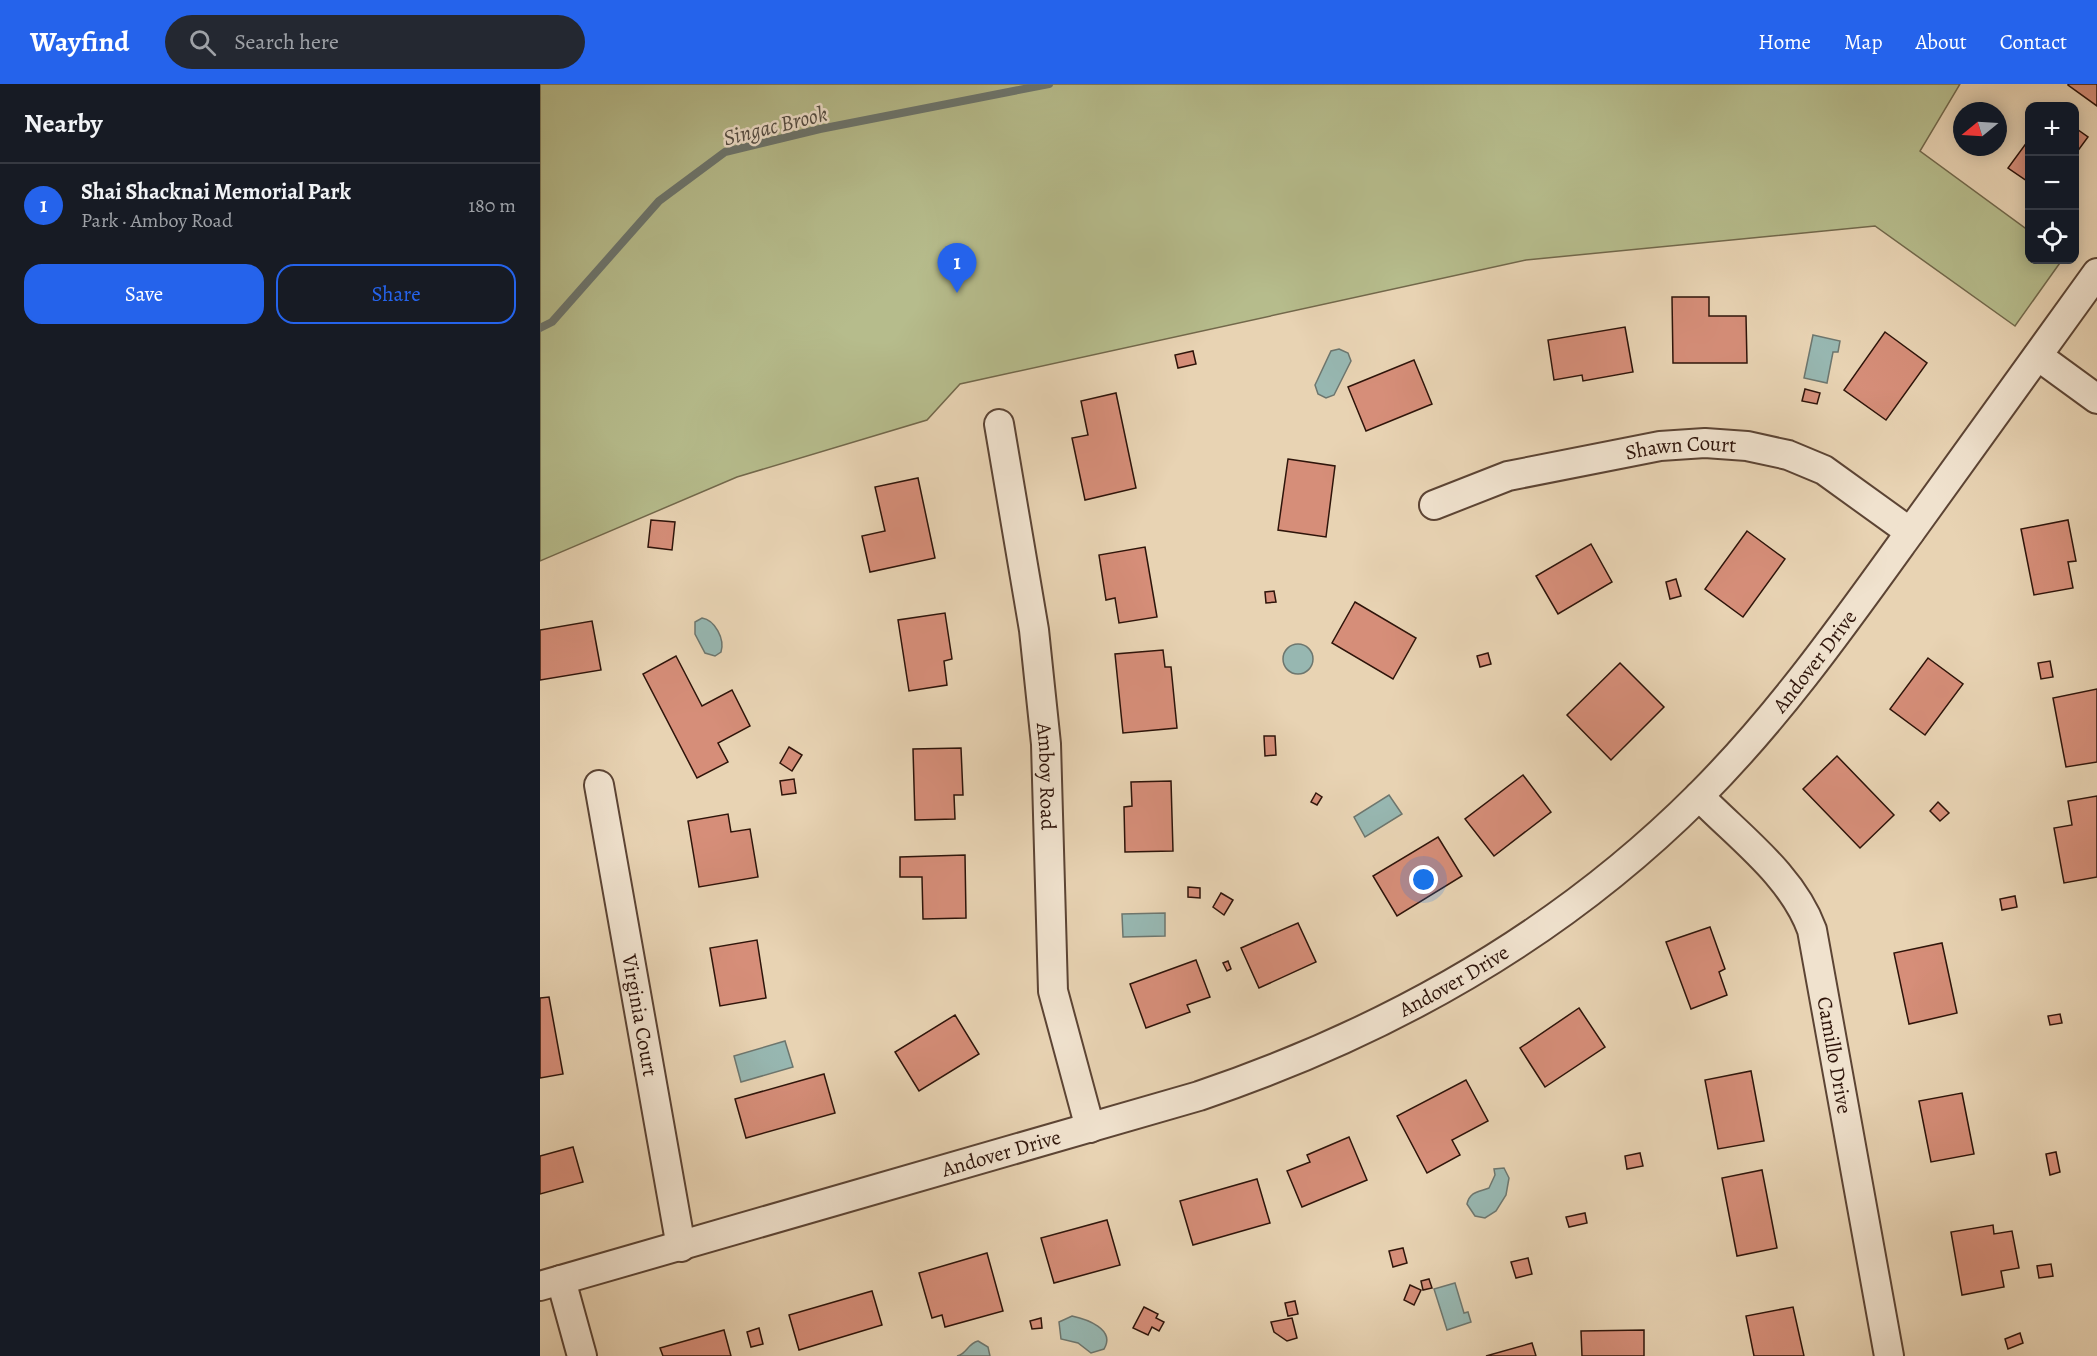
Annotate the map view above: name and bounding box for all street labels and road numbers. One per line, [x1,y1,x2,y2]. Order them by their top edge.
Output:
street label: Shawn Court [1623,429,1737,467]
street label: Andover Drive [1766,604,1863,719]
street label: Amboy Road [1030,720,1062,831]
street label: Andover Drive [1393,938,1514,1024]
street label: Virginia Court [615,951,664,1079]
street label: Camillo Drive [1810,994,1859,1116]
street label: Andover Drive [937,1123,1064,1184]

